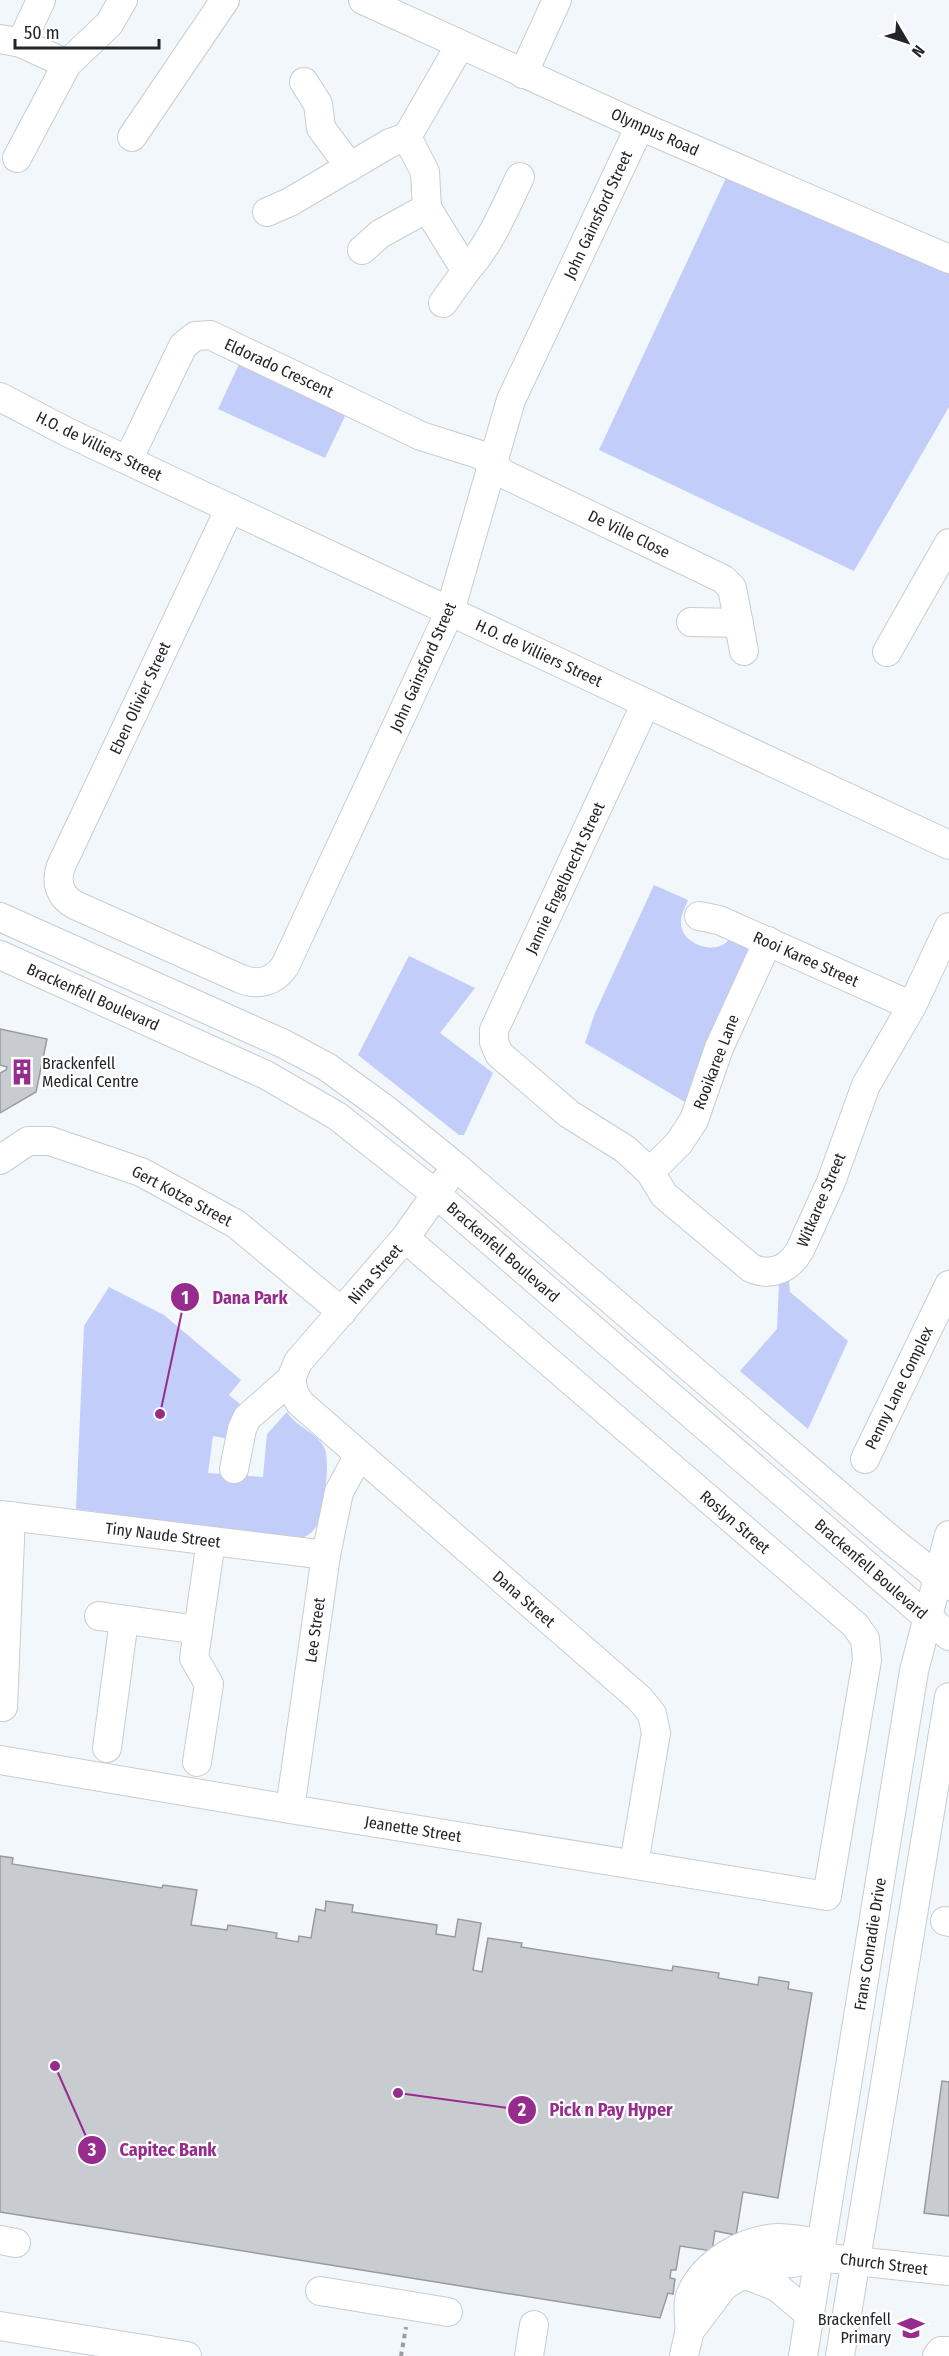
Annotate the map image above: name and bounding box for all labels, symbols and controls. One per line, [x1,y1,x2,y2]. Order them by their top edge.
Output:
scale bar [15,12,159,50]
north arrow [877,12,937,72]
text: 50 m [24,22,60,44]
text: N [908,41,929,61]
street label: Olympus Road [608,104,702,160]
street label: John Gainsford Street [560,147,636,282]
street label: Eldorado Crescent [221,334,337,402]
street label: H.O. de Villiers Street [33,407,166,485]
street label: De Ville Close [585,506,673,562]
street label: John Gainsford Street [386,599,460,735]
street label: H.O. de Villiers Street [473,615,606,691]
street label: Eben Olivier Street [106,638,175,757]
street label: Jannie Engelbrecht Street [522,798,609,957]
street label: Rooi Karee Street [750,927,862,991]
street label: Brackenfell Boulevard [24,959,162,1035]
street label: Rooikaree Lane [689,1012,743,1112]
place label: Brackenfell Medical Centre [42,1054,139,1091]
building icon: Brackenfell Medical Centre [7,1057,37,1087]
street label: Witkaree Street [793,1149,850,1250]
street label: Gert Kotze Street [129,1162,236,1231]
street label: Brackenfell Boulevard [443,1198,563,1306]
street label: Nina Street [344,1240,407,1308]
callout: Dana Park [170,1279,299,1315]
text: 1 [181,1287,189,1309]
text: Dana Park [212,1287,288,1309]
street label: Penny Lane Complex [861,1323,937,1453]
street label: Roslyn Street [696,1486,774,1558]
street label: Brackenfell Boulevard [811,1515,931,1623]
street label: Tiny Naude Street [104,1518,223,1552]
street label: Dana Street [489,1567,560,1632]
street label: Lee Street [301,1595,329,1664]
street label: Jeanette Street [363,1812,463,1846]
street label: Frans Conradie Drive [850,1876,890,2012]
callout: Pick n Pay Hyper [507,2092,685,2128]
text: 2 [517,2099,526,2121]
text: Pick n Pay Hyper [549,2099,673,2121]
callout: Capitec Bank [77,2132,228,2168]
text: 3 [87,2139,97,2161]
text: Capitec Bank [120,2139,217,2161]
street label: Church Street [839,2249,930,2279]
place label: Brackenfell Primary [818,2310,892,2347]
school or university icon: Brackenfell Primary [896,2313,926,2343]

